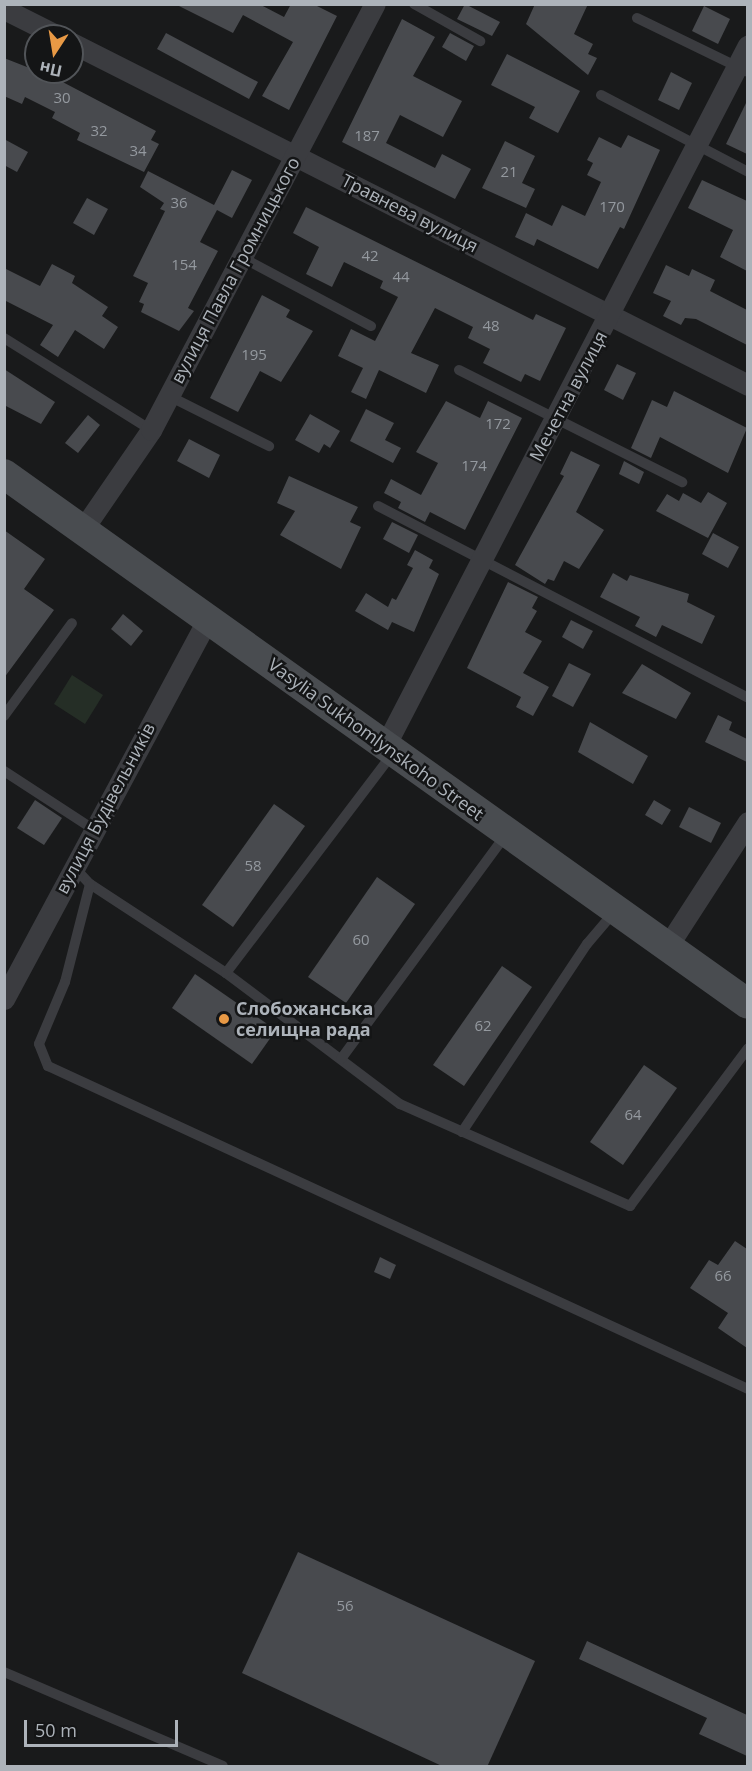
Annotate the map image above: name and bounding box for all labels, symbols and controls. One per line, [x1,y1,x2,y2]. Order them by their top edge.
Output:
north arrow [24,24,84,84]
text: Пн [37,57,64,83]
house number: 30 [53,89,71,107]
house number: 32 [90,122,108,140]
house number: 187 [354,127,380,145]
house number: 34 [129,142,147,160]
street label: вулиця Павла Громницького [166,153,304,387]
house number: 21 [500,163,518,181]
street label: Травнева вулиця [338,169,482,257]
house number: 36 [170,194,188,212]
house number: 170 [599,198,625,216]
house number: 42 [361,247,379,265]
house number: 154 [171,256,197,274]
house number: 44 [392,268,410,286]
house number: 48 [482,317,500,335]
street label: Мечетна вулиця [525,327,611,465]
house number: 195 [241,346,267,364]
house number: 172 [485,415,511,433]
house number: 174 [461,457,487,475]
street label: Vasylia Sukhomlynskoho Street [264,653,488,825]
street label: вулиця Будівельників [51,719,159,897]
house number: 58 [244,857,262,875]
house number: 60 [352,931,370,949]
place label: Слобожанська селищна рада [236,998,373,1040]
marker: Слобожанська селищна рада [217,1012,231,1026]
house number: 62 [474,1017,492,1035]
house number: 64 [624,1106,642,1124]
house number: 66 [714,1267,732,1285]
house number: 56 [336,1597,354,1615]
scale bar [27,1708,182,1746]
text: 50 m [35,1718,77,1742]

